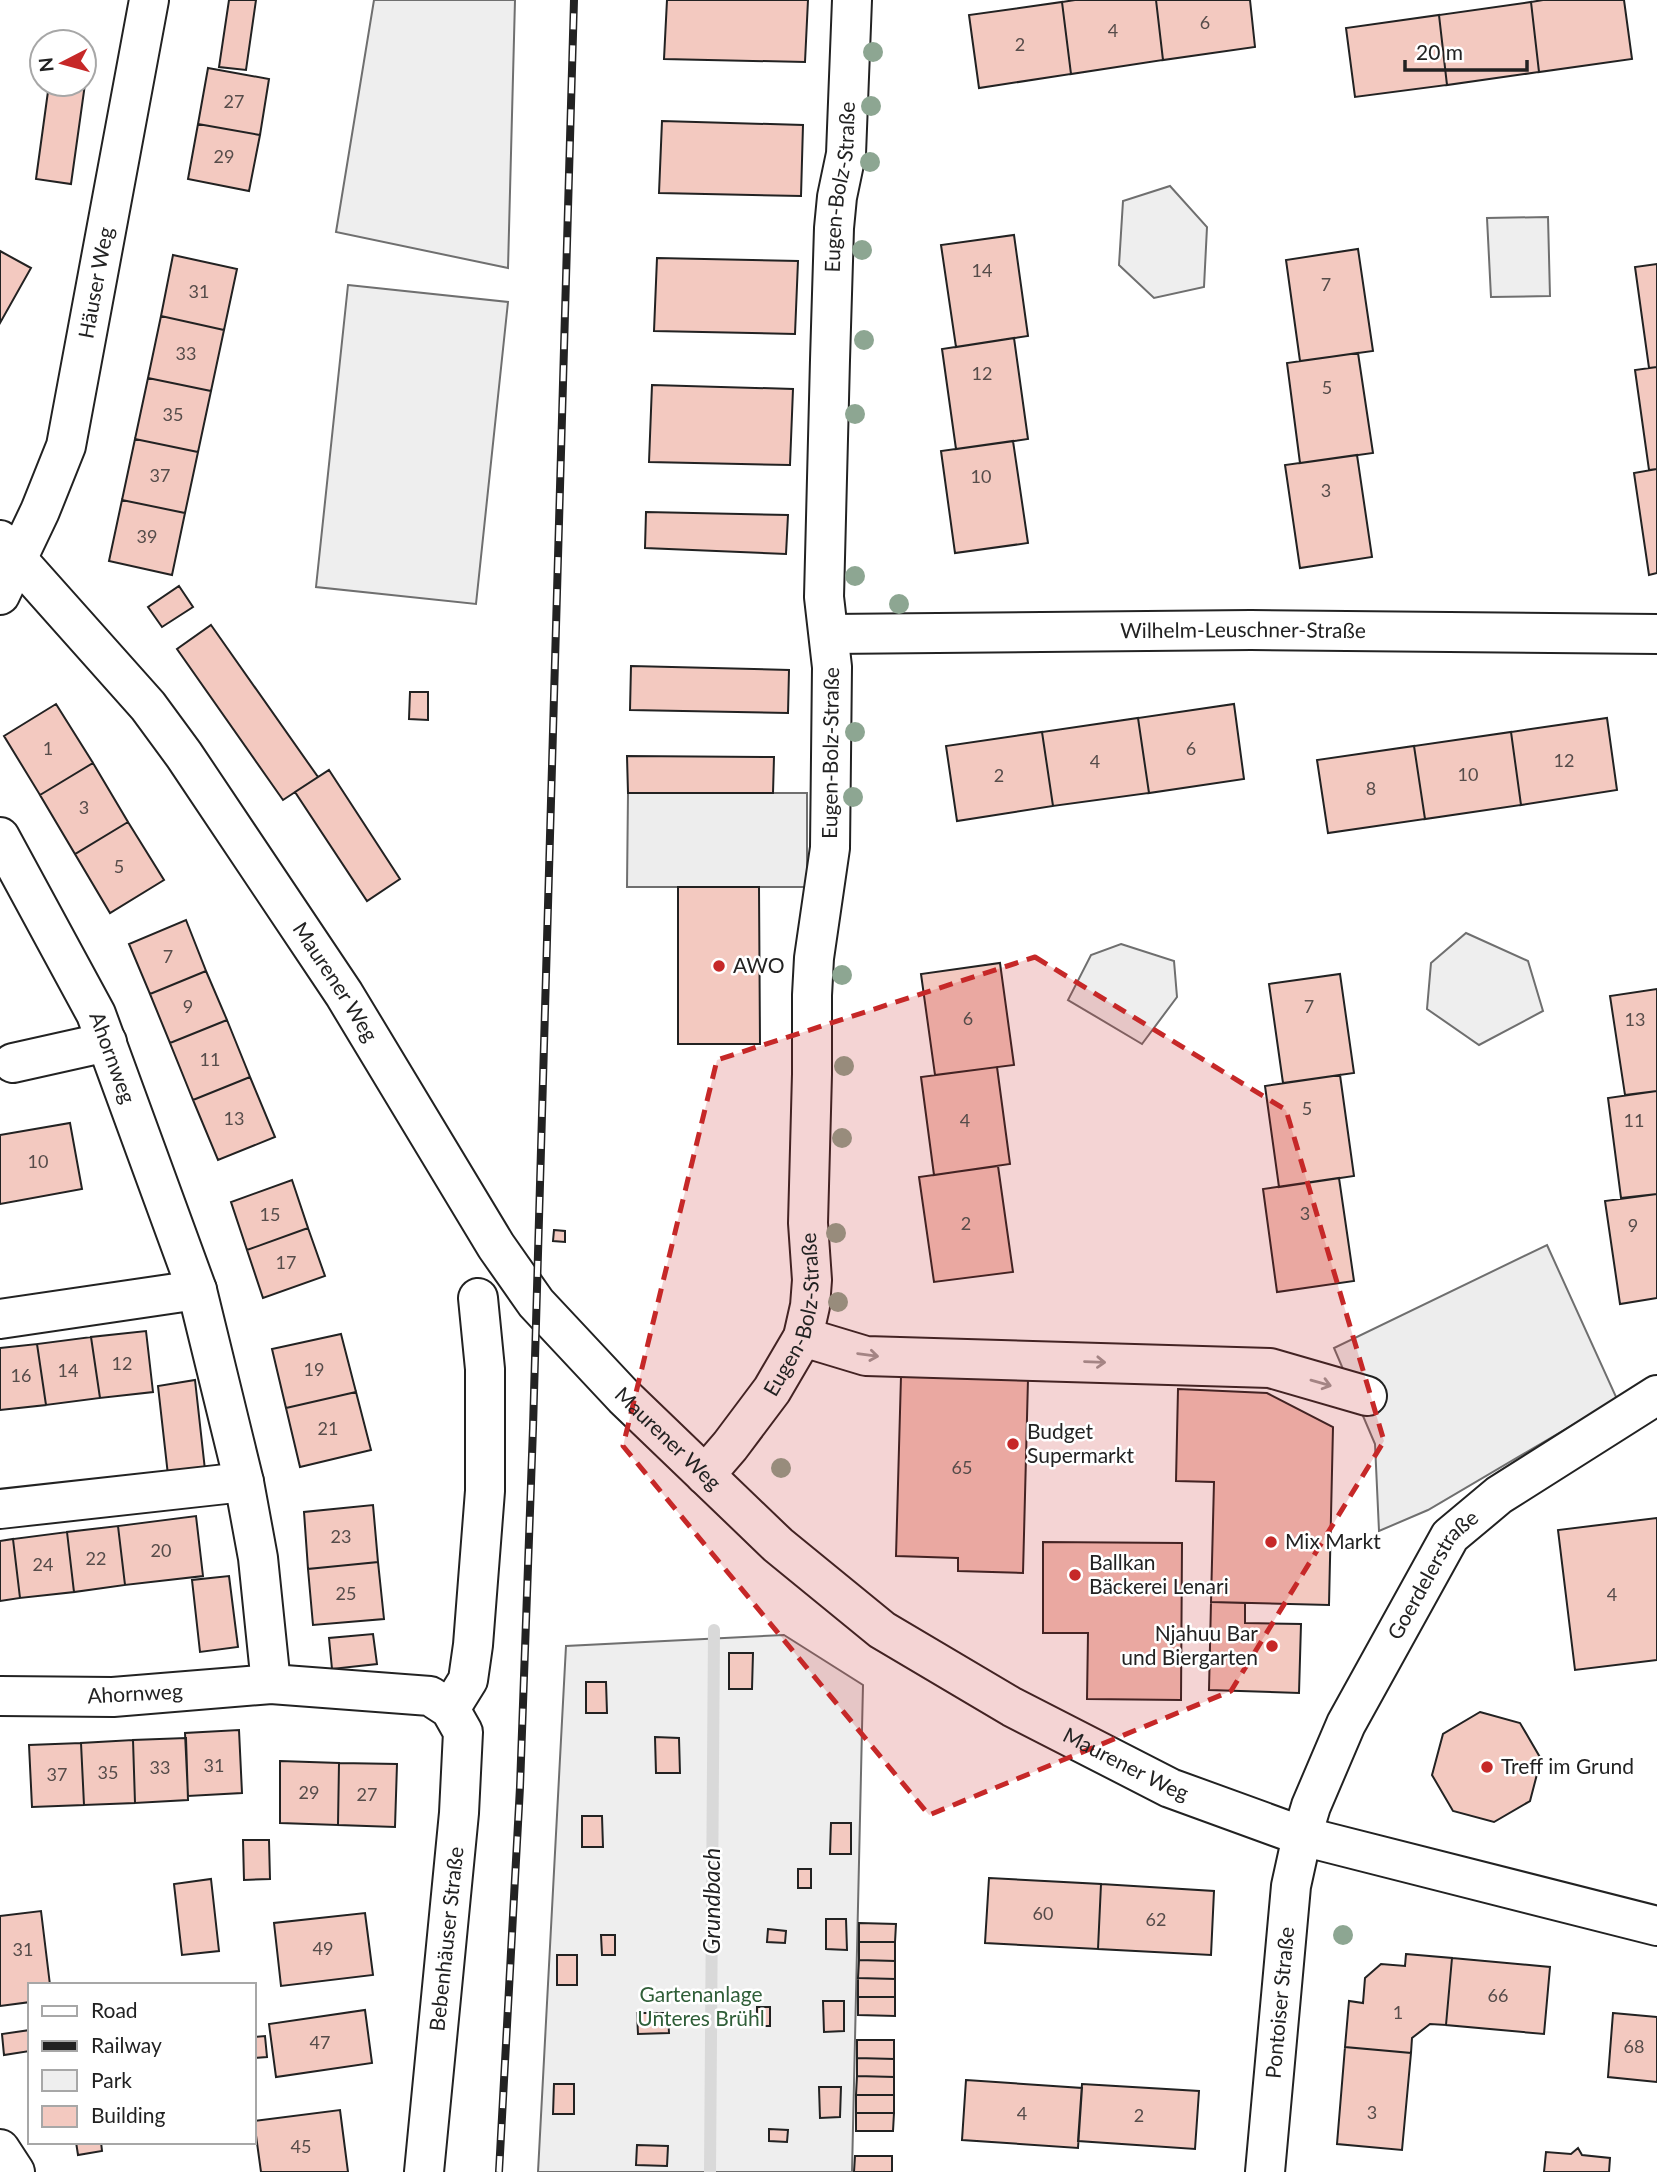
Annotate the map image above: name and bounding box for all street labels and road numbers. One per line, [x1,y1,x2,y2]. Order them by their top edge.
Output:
street label: Eugen-Bolz-Straße [819,101,859,273]
street label: Häuser Weg [72,225,118,340]
street label: Wilhelm-Leuschner-Straße [1120,616,1366,642]
street label: Eugen-Bolz-Straße [816,667,843,839]
street label: Maurener Weg [288,917,384,1046]
street label: Ahornweg [85,1008,142,1107]
street label: Eugen-Bolz-Straße [757,1232,823,1400]
street label: Maurener Weg [610,1381,727,1494]
street label: Goerdelerstraße [1381,1504,1483,1643]
street label: Ahornweg [87,1678,183,1707]
street label: Maurener Weg [1059,1721,1192,1805]
street label: Bebenhäuser Straße [423,1845,468,2032]
street label: Pontoiser Straße [1260,1926,1298,2080]

